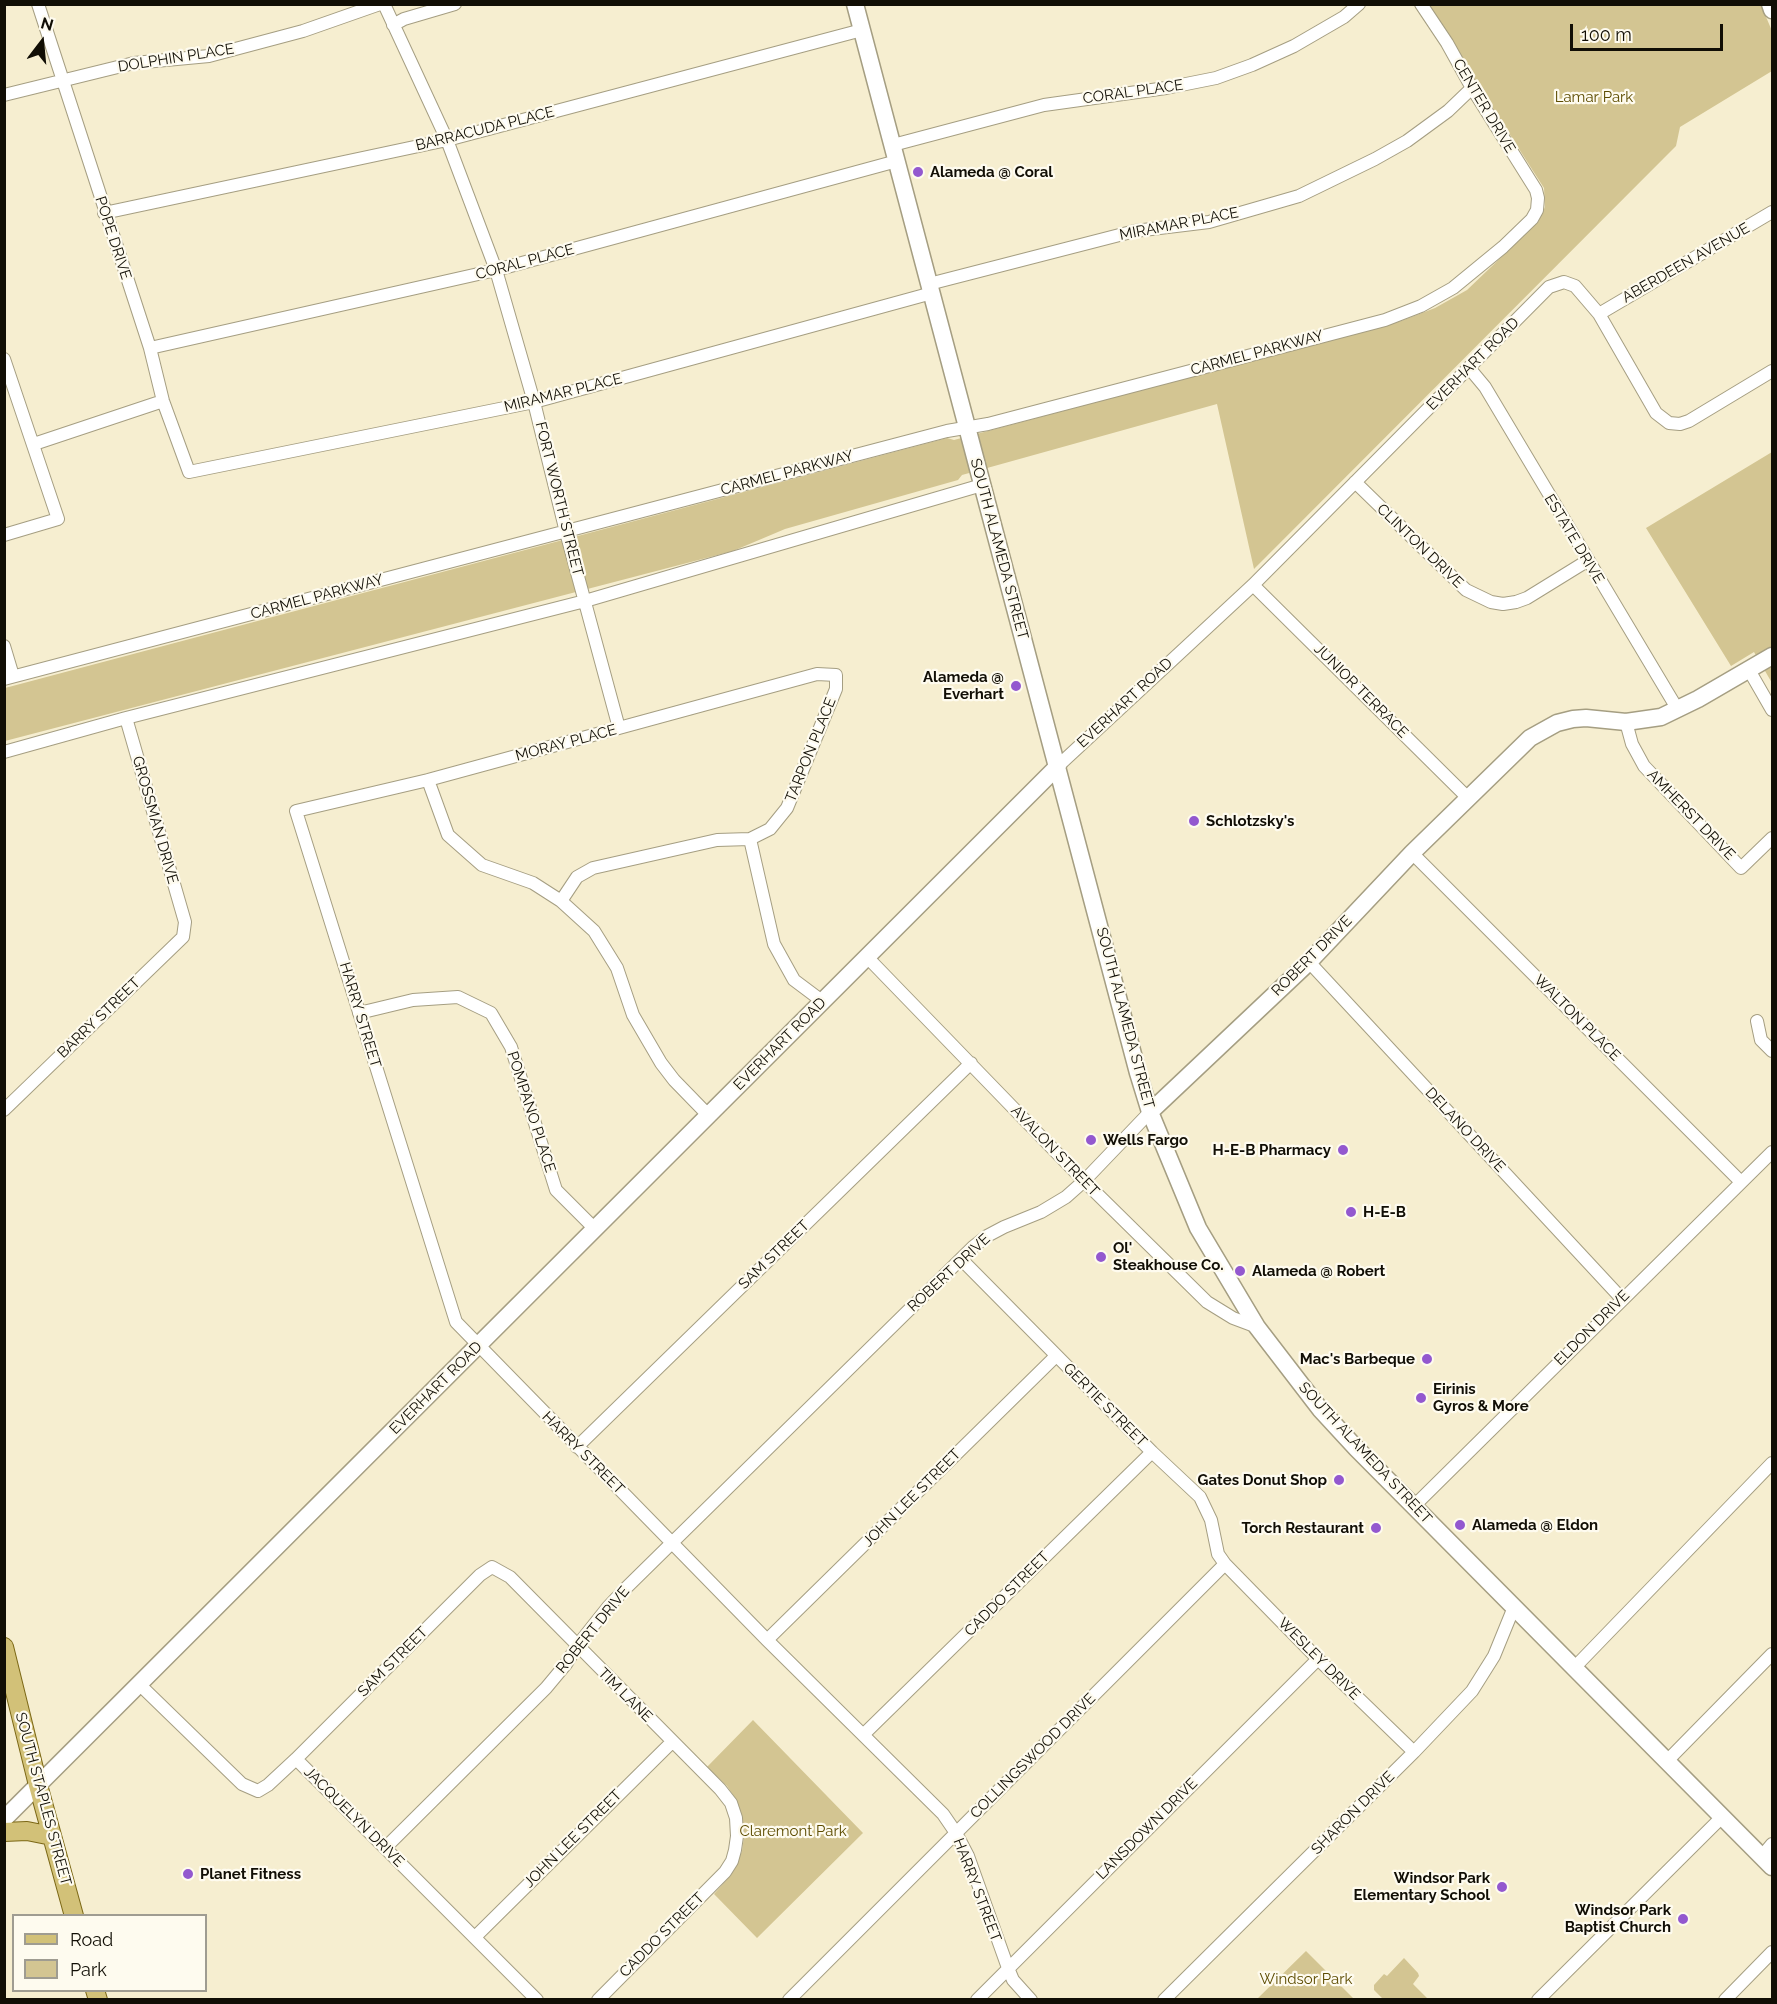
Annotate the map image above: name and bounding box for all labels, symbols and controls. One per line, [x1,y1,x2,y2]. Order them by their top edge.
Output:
north arrow [12,12,72,72]
scale bar [1573,12,1726,50]
text: N [39,13,56,35]
text: 100 m [1581,24,1632,45]
street label: DOLPHIN PLACE [117,40,235,76]
street label: CENTER DRIVE [1449,56,1519,156]
street label: CORAL PLACE [1082,76,1184,108]
park label: Lamar Park [1555,88,1633,106]
street label: BARRACUDA PLACE [414,103,556,155]
place label: Alameda @ Coral [930,163,1053,181]
marker: Alameda @ Coral [911,165,925,179]
street label: POPE DRIVE [91,194,135,282]
street label: MIRAMAR PLACE [1118,204,1240,244]
street label: ABERDEEN AVENUE [1619,219,1753,307]
street label: CORAL PLACE [474,240,576,284]
street label: EVERHART ROAD [1423,314,1523,414]
street label: CARMEL PARKWAY [1189,327,1325,379]
street label: MIRAMAR PLACE [502,370,624,416]
street label: FORT WORTH STREET [531,420,587,578]
street label: CARMEL PARKWAY [719,447,855,499]
street label: SOUTH ALAMEDA STREET [966,456,1032,642]
street label: ESTATE DRIVE [1540,491,1608,587]
street label: CLINTON DRIVE [1373,500,1467,592]
street label: CARMEL PARKWAY [249,571,385,623]
street label: JUNIOR TERRACE [1310,640,1412,742]
street label: EVERHART ROAD [1074,654,1176,752]
place label: Alameda @ Everhart [923,668,1004,703]
marker: Alameda @ Everhart [1009,679,1023,693]
street label: TARPON PLACE [782,695,840,805]
street label: MORAY PLACE [513,721,619,765]
street label: GROSSMAN DRIVE [128,754,182,886]
street label: AMHERST DRIVE [1643,766,1739,864]
place label: Schlotzsky's [1206,812,1294,830]
marker: Schlotzsky's [1187,814,1201,828]
street label: ROBERT DRIVE [1268,912,1356,1000]
street label: SOUTH ALAMEDA STREET [1092,925,1158,1111]
street label: HARRY STREET [335,960,385,1070]
street label: WALTON PLACE [1530,971,1624,1065]
street label: BARRY STREET [54,974,144,1062]
street label: EVERHART ROAD [730,994,830,1094]
street label: POMPANO PLACE [503,1049,559,1175]
street label: DELANO DRIVE [1421,1084,1509,1176]
street label: AVALON STREET [1007,1102,1103,1200]
place label: Wells Fargo [1103,1131,1188,1149]
marker: Wells Fargo [1084,1133,1098,1147]
place label: H-E-B Pharmacy [1213,1141,1331,1159]
marker: H-E-B Pharmacy [1336,1143,1350,1157]
place label: H-E-B [1363,1203,1406,1221]
marker: H-E-B [1344,1205,1358,1219]
street label: SAM STREET [735,1217,813,1293]
street label: ROBERT DRIVE [904,1230,994,1316]
place label: Ol' Steakhouse Co. [1113,1239,1224,1274]
marker: Ol' Steakhouse Co. [1094,1250,1108,1264]
place label: Alameda @ Robert [1252,1262,1385,1280]
marker: Alameda @ Robert [1233,1264,1247,1278]
street label: ELDON DRIVE [1551,1287,1633,1369]
street label: EVERHART ROAD [386,1338,486,1438]
place label: Mac's Barbeque [1300,1350,1415,1368]
marker: Mac's Barbeque [1420,1352,1434,1366]
street label: GERTIE STREET [1059,1359,1151,1451]
street label: SOUTH ALAMEDA STREET [1295,1379,1435,1527]
place label: Eirinis Gyros & More [1433,1380,1529,1415]
marker: Eirinis Gyros & More [1414,1391,1428,1405]
street label: HARRY STREET [538,1408,628,1498]
street label: JOHN LEE STREET [859,1445,965,1551]
place label: Gates Donut Shop [1198,1471,1327,1489]
marker: Gates Donut Shop [1332,1473,1346,1487]
place label: Alameda @ Eldon [1472,1516,1598,1534]
marker: Alameda @ Eldon [1453,1518,1467,1532]
place label: Torch Restaurant [1241,1519,1364,1537]
marker: Torch Restaurant [1369,1521,1383,1535]
street label: CADDO STREET [961,1548,1053,1640]
street label: ROBERT DRIVE [553,1583,633,1677]
street label: WESLEY DRIVE [1274,1614,1364,1704]
street label: SAM STREET [354,1623,432,1701]
street label: TIM LANE [594,1664,656,1726]
street label: COLLINGSWOOD DRIVE [967,1690,1099,1822]
street label: SOUTH STAPLES STREET [11,1710,75,1888]
street label: JACQUELYN DRIVE [300,1763,408,1871]
street label: SHARON DRIVE [1308,1768,1398,1858]
street label: LANSDOWN DRIVE [1093,1775,1201,1883]
street label: JOHN LEE STREET [520,1786,626,1892]
park label: Claremont Park [739,1822,847,1840]
street label: HARRY STREET [949,1836,1005,1944]
place label: Planet Fitness [200,1865,301,1883]
marker: Planet Fitness [181,1867,195,1881]
place label: Windsor Park Elementary School [1354,1869,1490,1904]
marker: Windsor Park Elementary School [1495,1880,1509,1894]
street label: CADDO STREET [616,1889,708,1981]
place label: Windsor Park Baptist Church [1565,1901,1671,1936]
marker: Windsor Park Baptist Church [1676,1912,1690,1926]
legend [12,1914,207,1992]
text: Road [70,1929,113,1950]
text: Park [70,1959,107,1980]
park label: Windsor Park [1260,1970,1352,1988]

